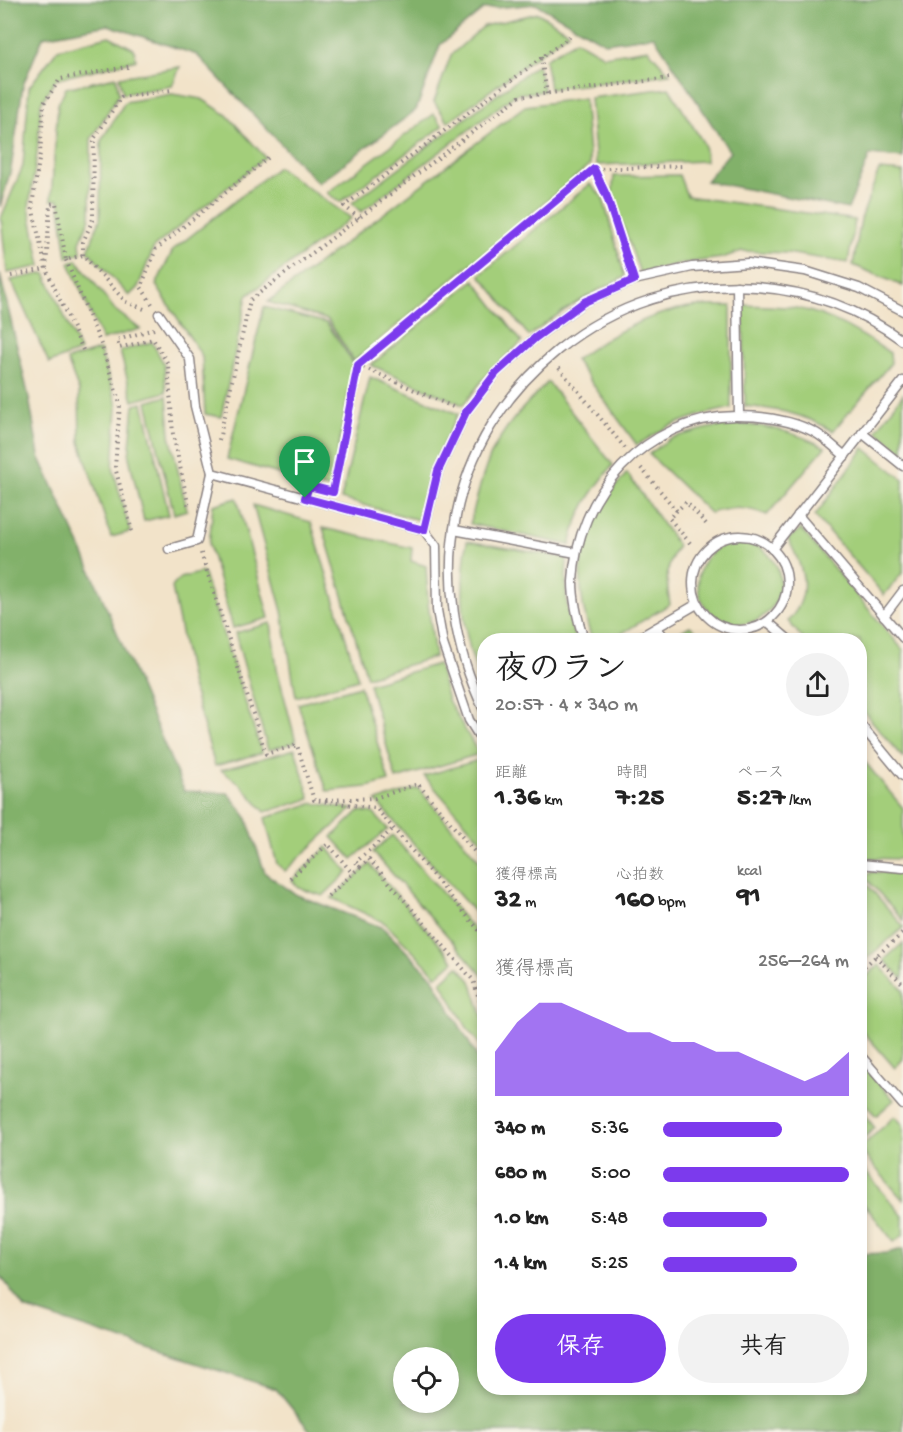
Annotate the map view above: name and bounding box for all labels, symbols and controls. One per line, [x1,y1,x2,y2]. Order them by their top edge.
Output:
pin [279,436,330,498]
icon: arrive [288,445,321,478]
text: 夜のラン [495,653,627,691]
button: share [786,653,849,716]
text: 20:57 · 4 × 340 m [495,695,638,718]
text: 距離 [495,765,527,784]
text: 時間 [616,765,648,784]
text: ペース [737,765,784,784]
text: 1.36 [495,784,540,815]
text: 7:25 [616,784,664,815]
text: 5:27 [737,784,785,815]
text: km [540,792,563,811]
text: /km [785,792,811,811]
text: kcal [737,863,762,882]
text: 獲得標高 [495,867,559,886]
text: 心拍数 [616,867,664,886]
text: 91 [737,882,761,913]
text: 32 [495,886,521,917]
text: 160 [616,886,654,917]
text: m [521,894,536,913]
text: bpm [654,894,686,913]
text: 256–264 m [758,951,849,974]
text: 獲得標高 [495,959,575,982]
text: 340 m [495,1118,545,1141]
text: 5:36 [591,1118,628,1141]
text: 680 m [495,1163,546,1186]
text: 5:00 [591,1163,631,1186]
text: 1.0 km [495,1208,549,1231]
text: 5:48 [591,1208,628,1231]
text: 1.4 km [495,1253,547,1276]
text: 5:25 [591,1253,628,1276]
button: 保存 [495,1314,666,1383]
button: 共有 [678,1314,849,1383]
map controls [393,1347,459,1413]
button: locate [393,1347,459,1413]

